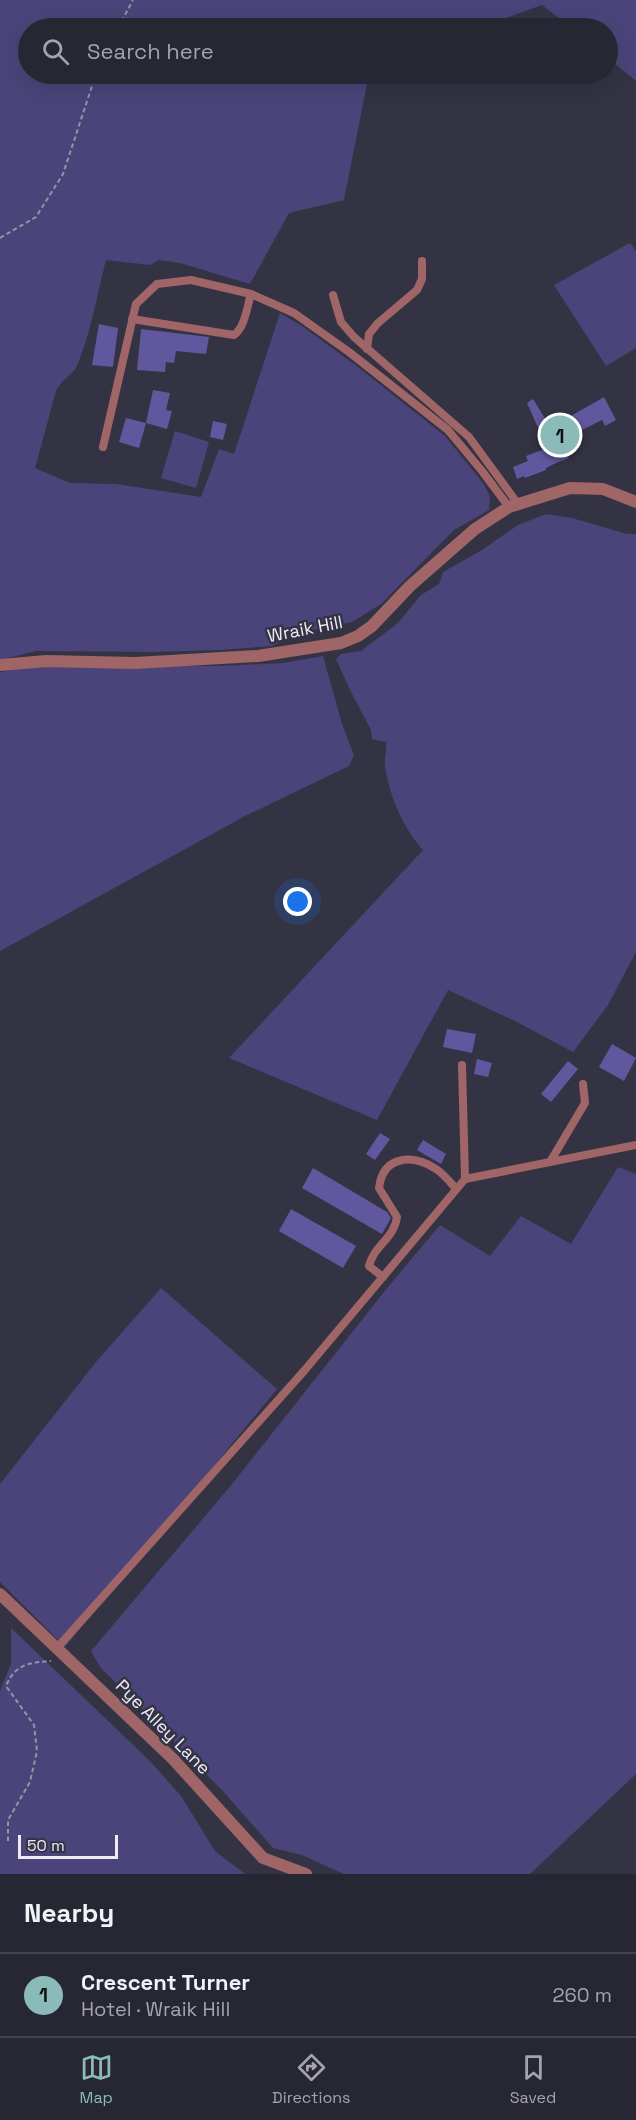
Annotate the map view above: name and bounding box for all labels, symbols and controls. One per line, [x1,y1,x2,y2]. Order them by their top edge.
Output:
search box [18,18,618,84]
icon: search [39,35,72,68]
text: Search here [87,37,214,65]
pin: 1 [540,412,580,458]
street label: Wraik Hill [265,610,345,647]
your location [283,887,312,916]
street label: Pye Alley Lane [111,1674,216,1779]
scale bar [18,1832,118,1860]
text: 50 m [27,1835,65,1856]
text: Nearby [24,1896,114,1930]
text: Crescent Turner [81,1968,250,1996]
text: 1 [39,1982,48,2008]
text: 260 m [553,1982,612,2008]
text: Hotel · Wraik Hill [81,1996,230,2022]
tab: Map [80,2051,113,2108]
tab: Directions [272,2051,351,2108]
tab: Saved [510,2051,556,2108]

